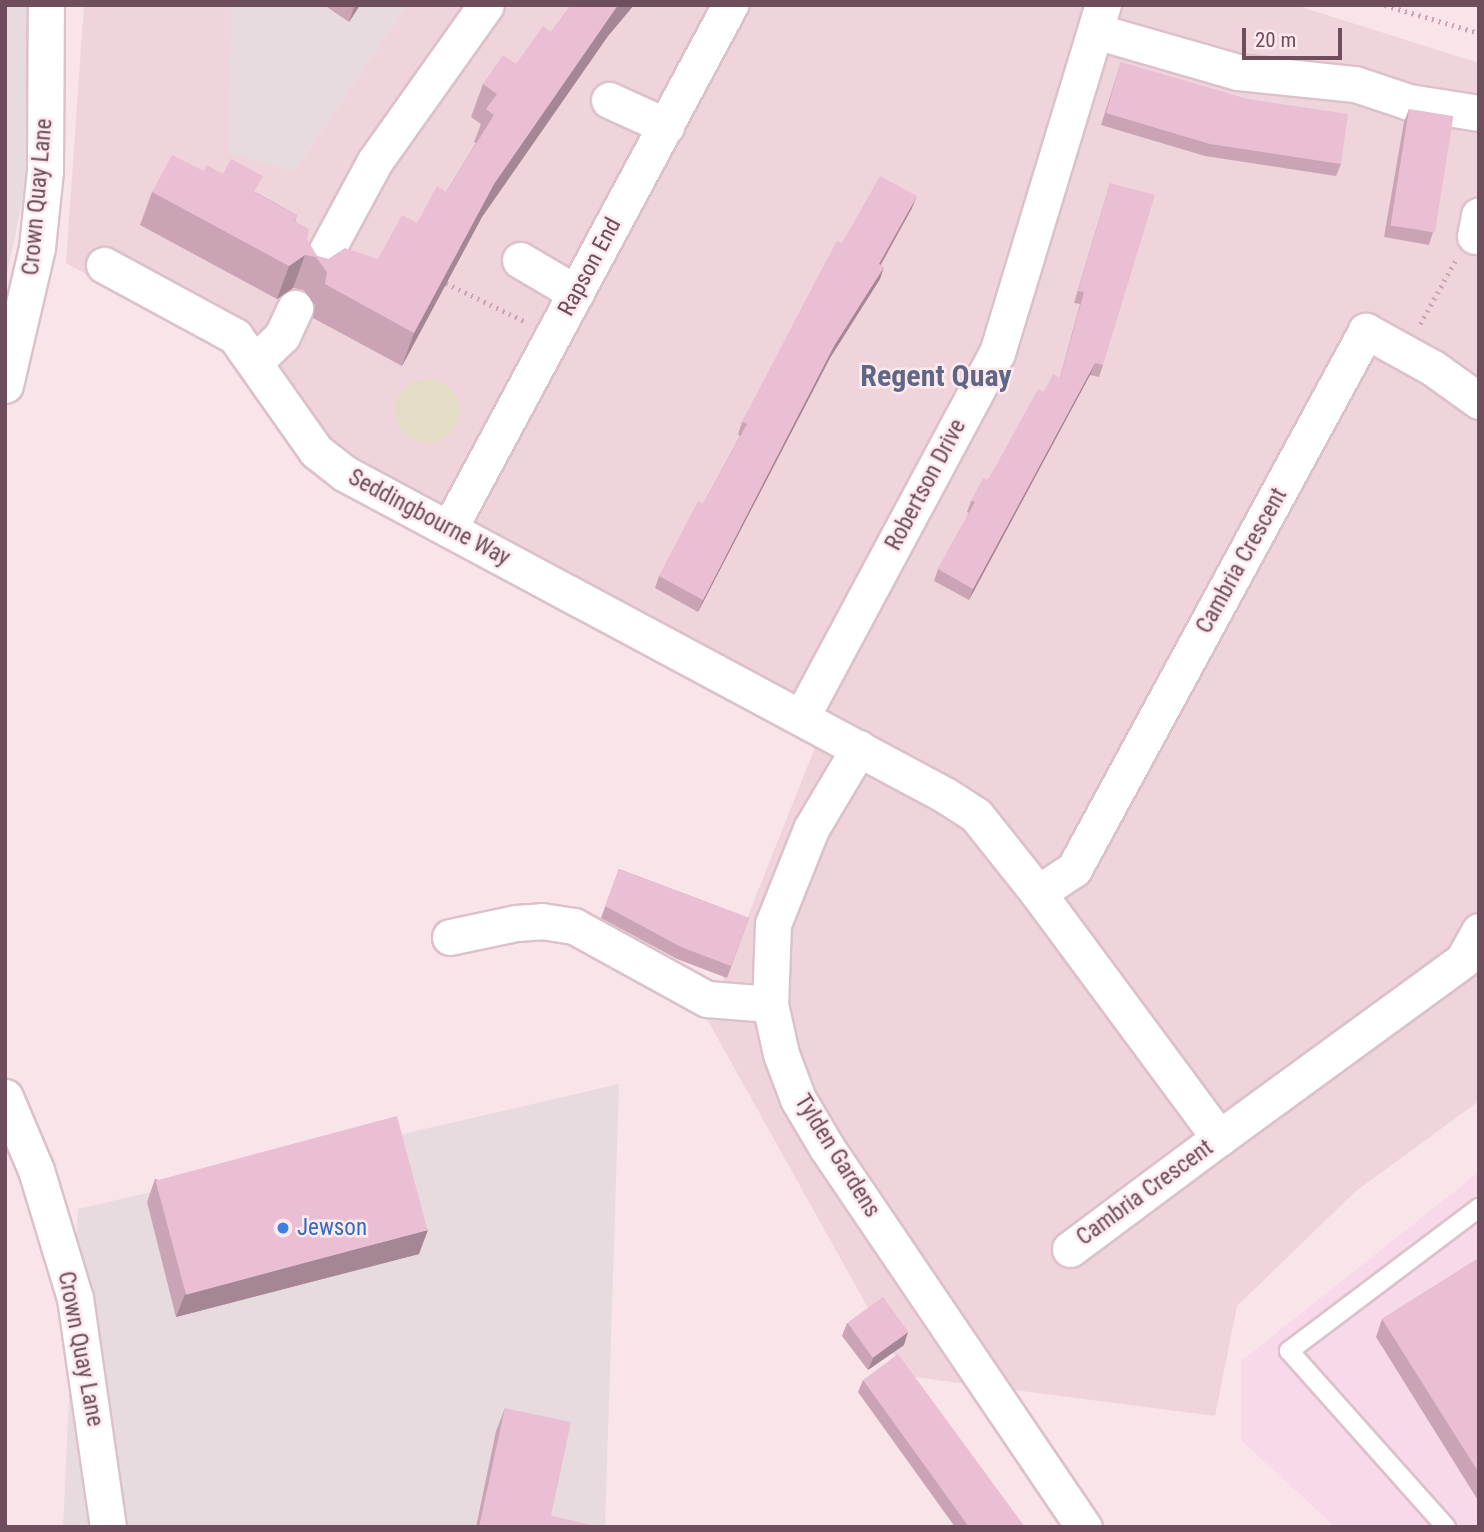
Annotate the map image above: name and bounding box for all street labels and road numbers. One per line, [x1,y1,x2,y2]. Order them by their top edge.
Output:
street label: Crown Quay Lane [17,117,59,277]
street label: Rapson End [553,213,627,321]
street label: Robertson Drive [880,415,972,555]
street label: Seddingbourne Way [343,464,515,572]
street label: Cambria Crescent [1191,484,1293,638]
street label: Tylden Gardens [788,1089,886,1223]
street label: Cambria Crescent [1071,1134,1219,1252]
street label: Crown Quay Lane [51,1269,109,1429]

